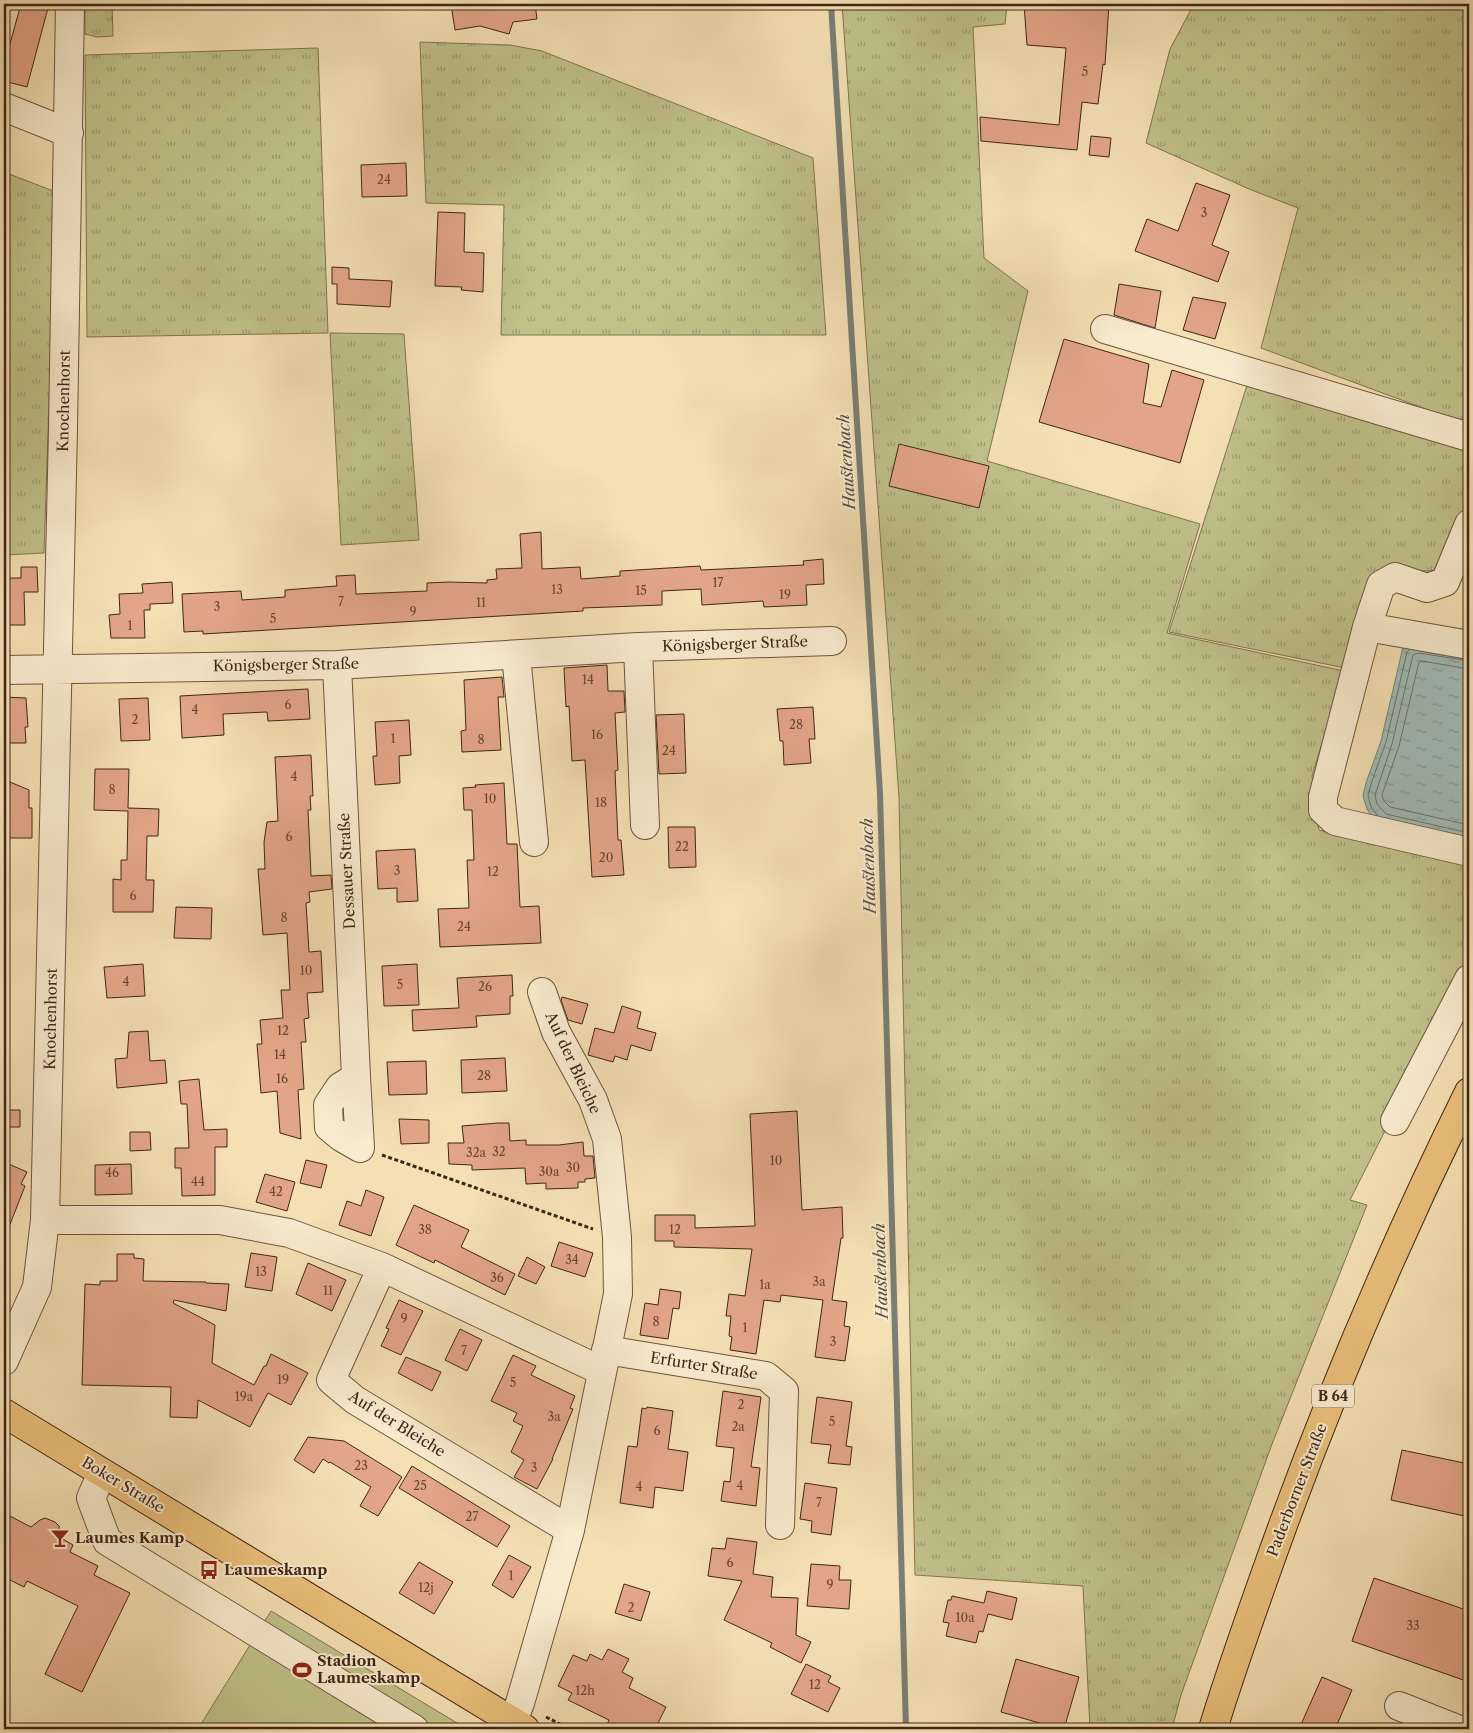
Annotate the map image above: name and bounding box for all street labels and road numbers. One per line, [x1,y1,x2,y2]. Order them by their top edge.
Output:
street label: Knochenhorst [53,349,74,452]
street label: Königsberger Straße [662,631,808,656]
street label: Königsberger Straße [213,654,359,675]
street label: Dessauer Straße [334,812,359,930]
street label: Knochenhorst [40,967,61,1070]
street label: Auf der Bleiche [541,1008,605,1117]
street label: Erfurter Straße [649,1348,759,1383]
road number: B 64 [1312,1384,1354,1408]
street label: Auf der Bleiche [345,1386,449,1461]
street label: Paderborner Straße [1262,1421,1331,1559]
street label: Boker Straße [78,1452,168,1517]

